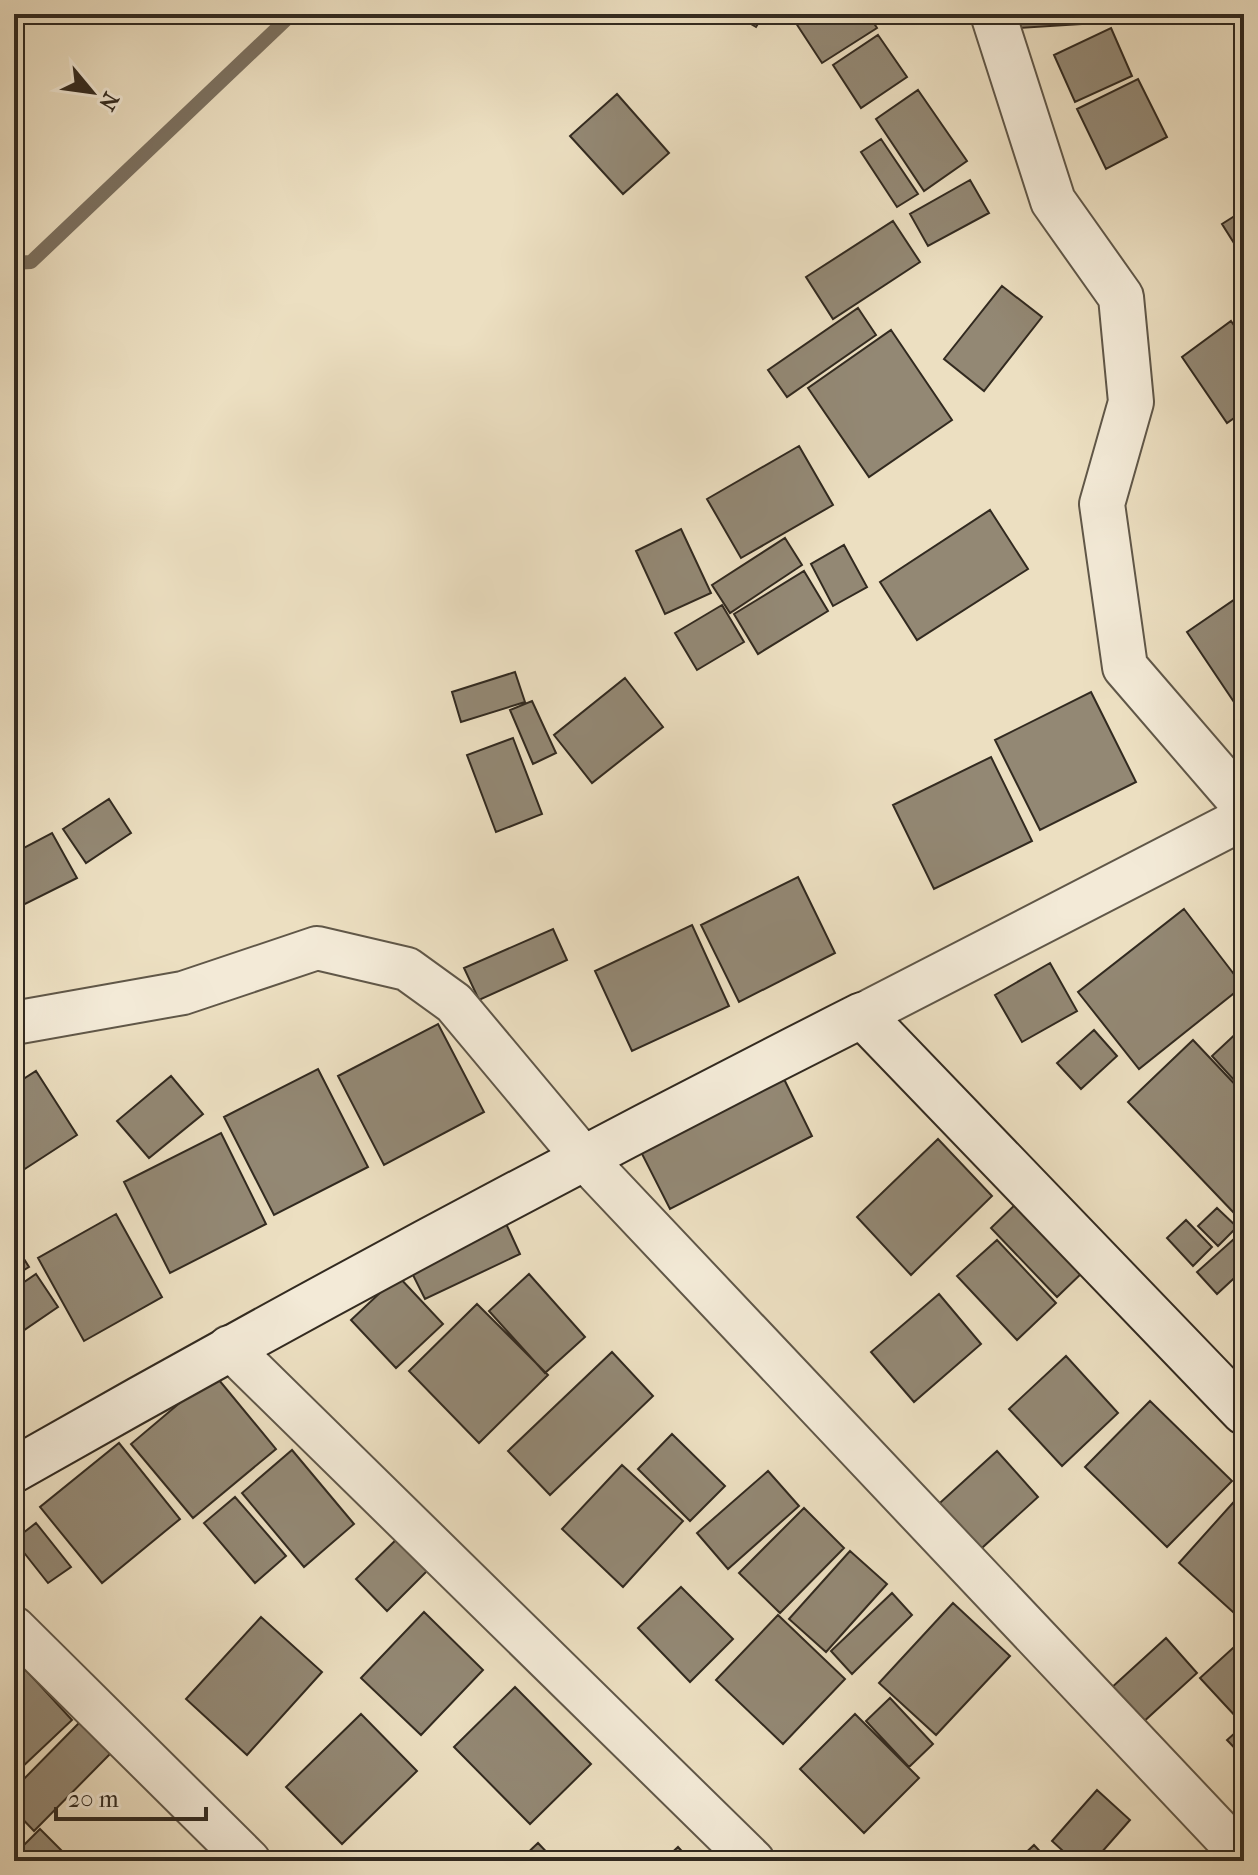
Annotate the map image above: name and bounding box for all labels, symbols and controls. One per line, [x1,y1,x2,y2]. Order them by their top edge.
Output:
north arrow [52,52,132,132]
text: N [93,88,124,115]
scale bar [56,1771,206,1821]
text: 20 m [68,1785,119,1813]

